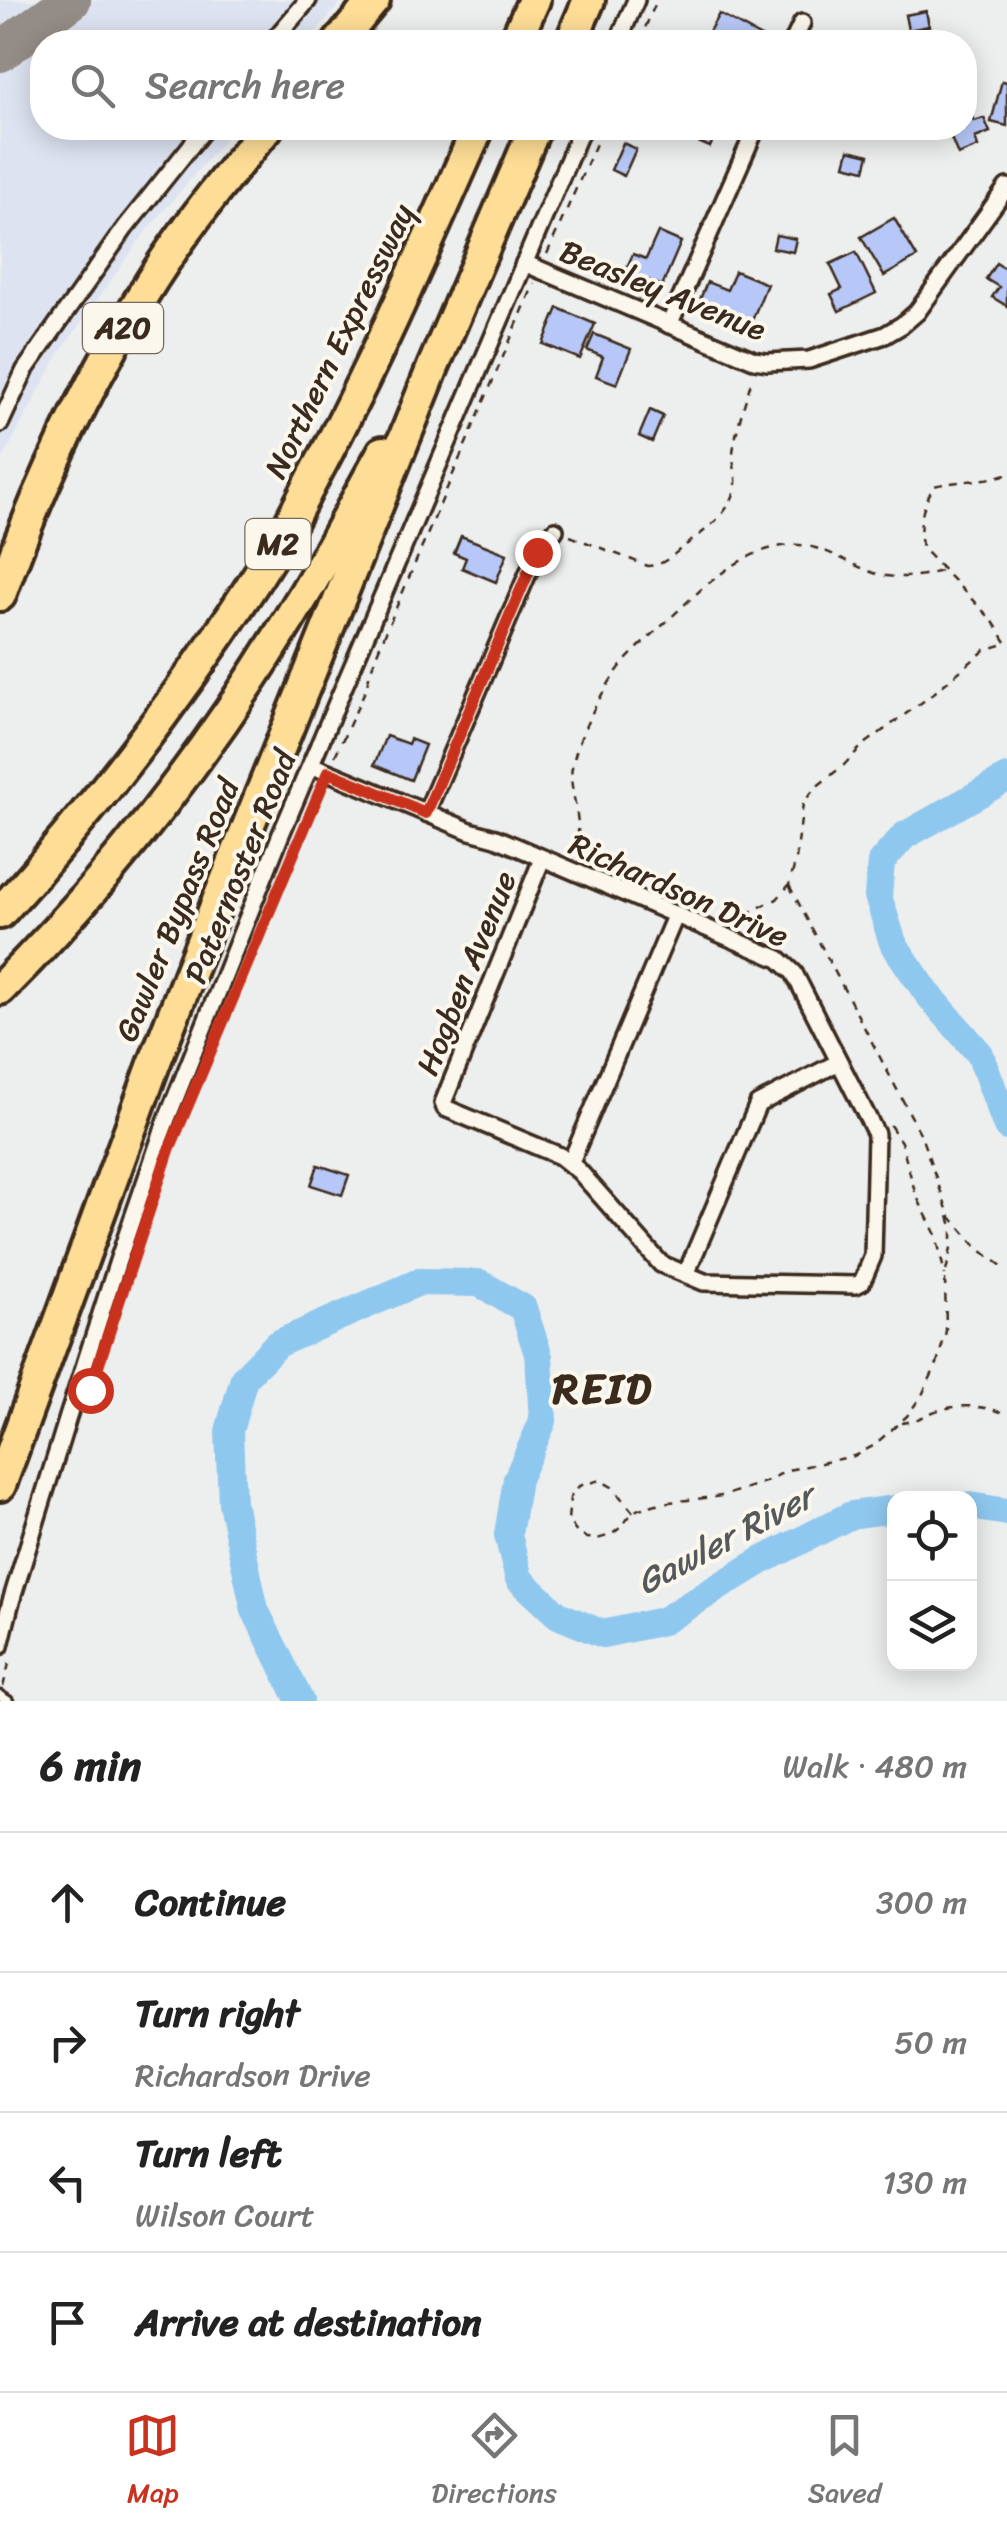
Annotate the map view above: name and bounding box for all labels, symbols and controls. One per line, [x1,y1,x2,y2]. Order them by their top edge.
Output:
search box [30,30,977,140]
text: Search here [145,52,345,119]
icon: search [65,58,120,113]
street label: Northern Expressway [248,193,431,489]
street label: Beasley Avenue [551,223,775,358]
road number: A20 [83,303,163,353]
road number: M2 [246,519,310,569]
route end [515,530,561,576]
street label: Paternoster Road [168,740,314,993]
street label: Gawler Bypass Road [99,768,257,1051]
street label: Richardson Drive [560,816,798,964]
street label: Hogben Avenue [399,862,533,1084]
district label: REID [552,1352,653,1426]
route start [68,1368,114,1414]
water label: Gawler River [625,1463,831,1612]
map controls [887,1491,977,1671]
button: locate [887,1491,977,1581]
button: layers [887,1581,977,1671]
text: 6 min [40,1729,141,1803]
text: Walk · 480 m [783,1738,967,1795]
text: Continue [135,1869,286,1936]
text: 300 m [876,1874,967,1931]
icon: ahead [40,1875,95,1930]
text: Turn right [135,1980,300,2047]
text: 50 m [894,2014,967,2071]
icon: right [40,2015,95,2070]
text: Richardson Drive [135,2047,371,2104]
text: Turn left [135,2120,281,2187]
text: 130 m [883,2154,967,2211]
icon: left [40,2155,95,2210]
text: Wilson Court [135,2187,314,2244]
text: Arrive at destination [135,2289,482,2356]
icon: arrive [40,2295,95,2350]
tab: Map [125,2408,180,2517]
tab: Directions [431,2408,557,2517]
tab: Saved [808,2408,882,2517]

